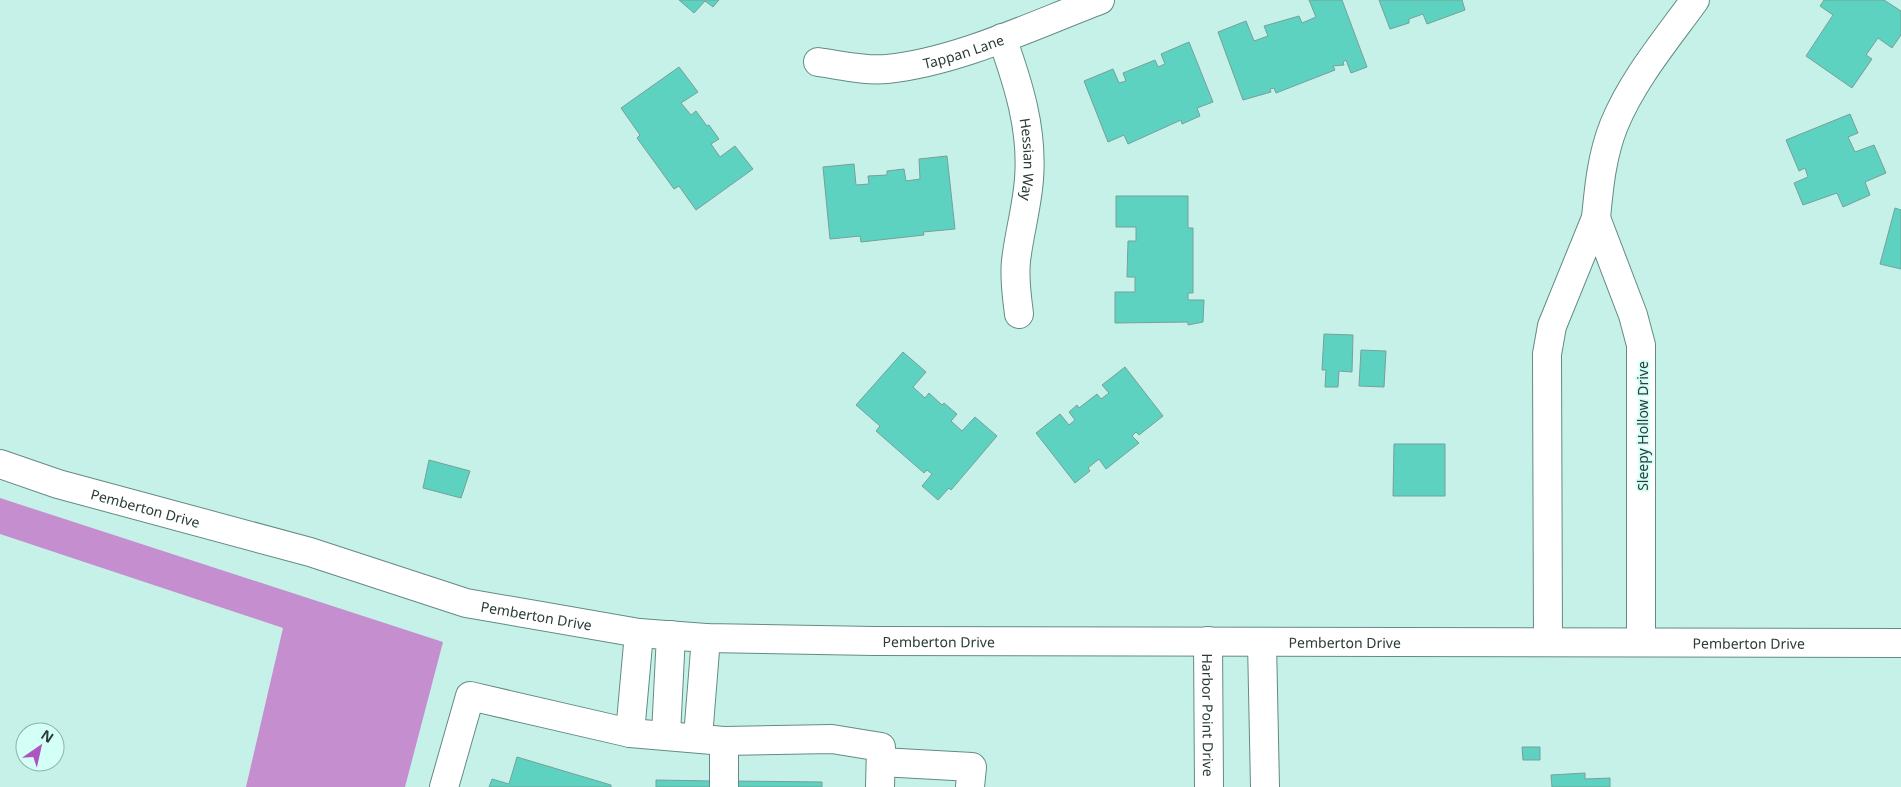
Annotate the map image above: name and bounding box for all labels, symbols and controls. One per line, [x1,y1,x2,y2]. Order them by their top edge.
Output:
street label: Tappan Lane [921,29,1006,72]
street label: Hessian Way [1016,116,1039,203]
street label: Sleepy Hollow Drive [1633,361,1652,491]
street label: Pemberton Drive [89,484,202,531]
street label: Pemberton Drive [479,596,594,634]
street label: Pemberton Drive [883,632,995,651]
street label: Pemberton Drive [1289,632,1401,652]
street label: Pemberton Drive [1693,633,1805,652]
street label: Harbor Point Drive [1199,653,1218,777]
north arrow [15,722,65,772]
text: N [38,725,58,747]

